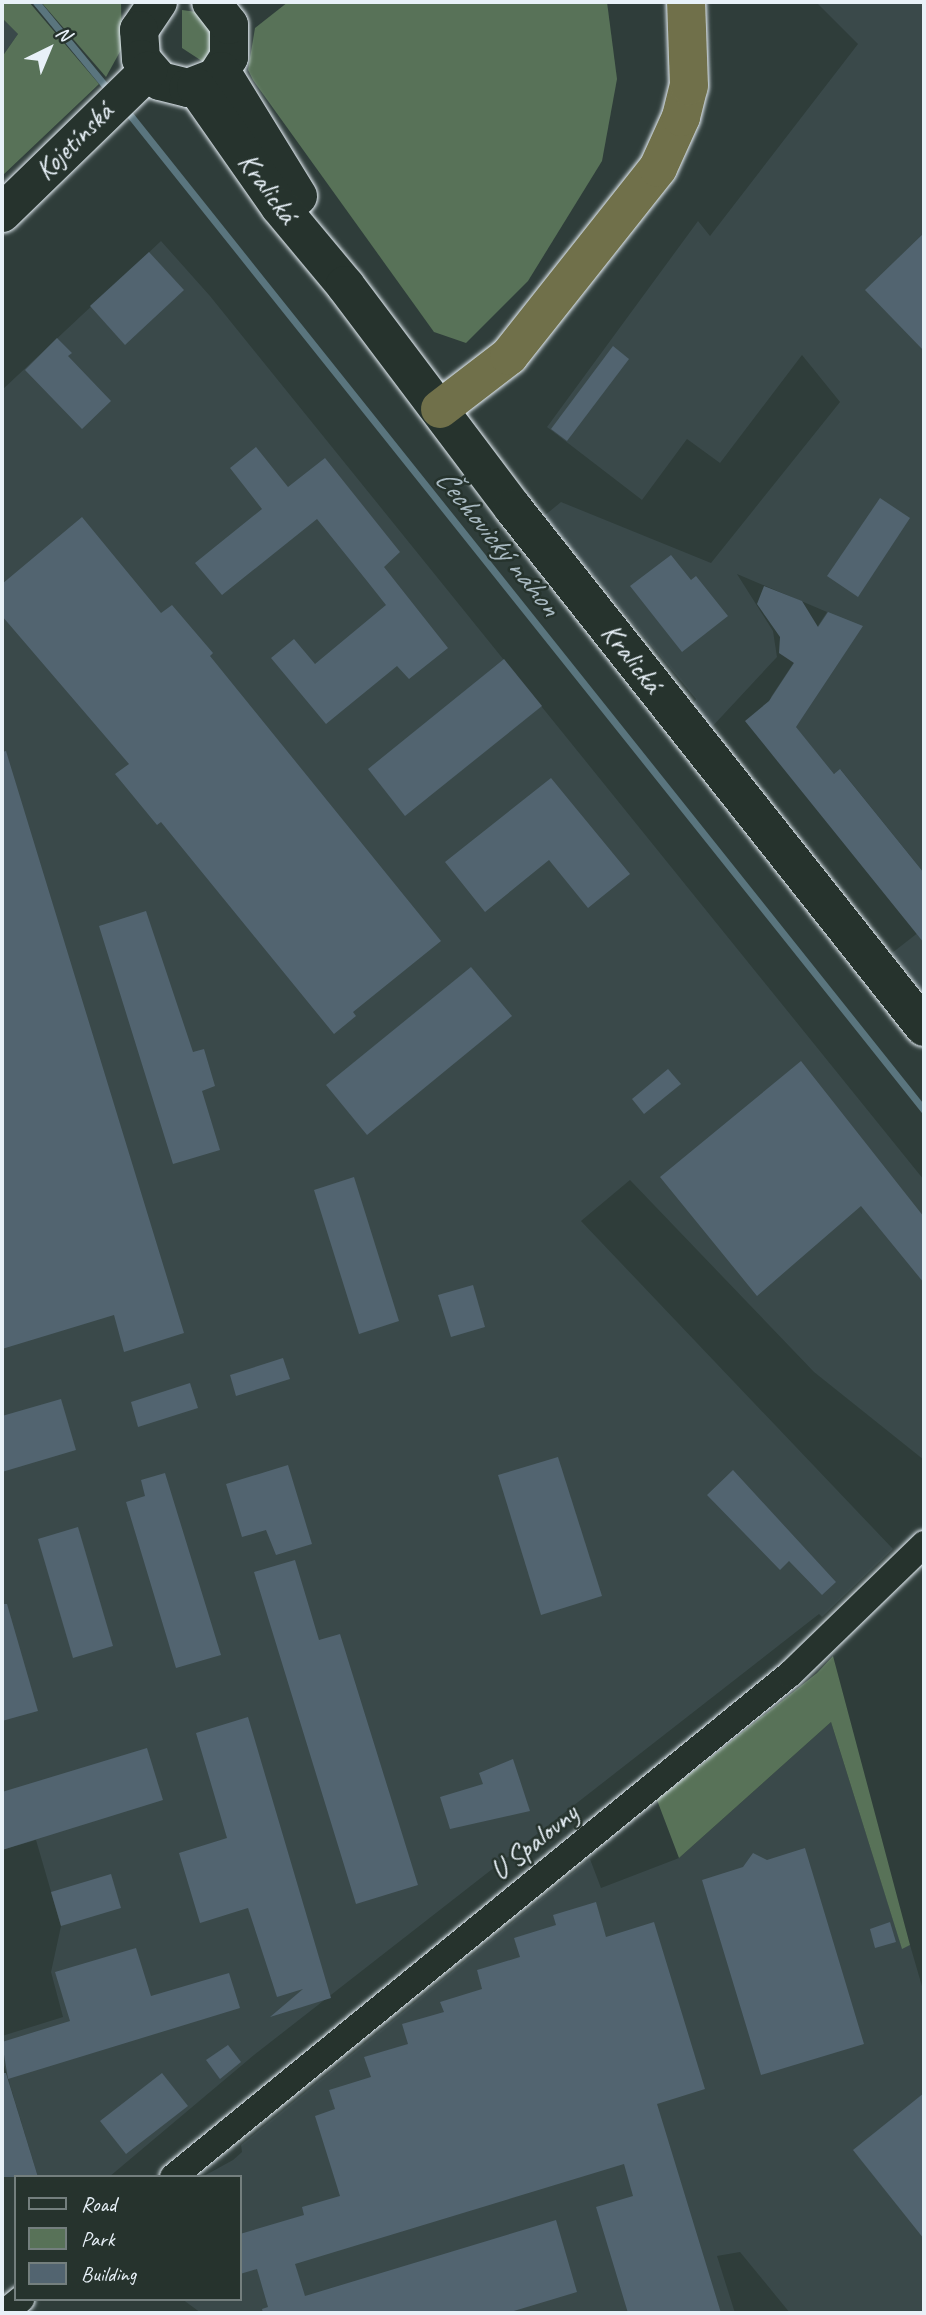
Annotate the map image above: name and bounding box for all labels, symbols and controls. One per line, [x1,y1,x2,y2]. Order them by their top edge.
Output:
north arrow [14,14,84,84]
text: N [51,21,76,46]
street label: Kojetínská [28,95,120,187]
street label: Kralická [231,146,305,230]
water label: Čechovický náhon [428,461,568,623]
street label: Kralická [594,617,670,699]
street label: U Spalovny [484,1797,584,1887]
legend [14,2175,242,2301]
text: Road [81,2191,116,2217]
text: Park [81,2226,114,2252]
text: Building [81,2261,136,2287]

